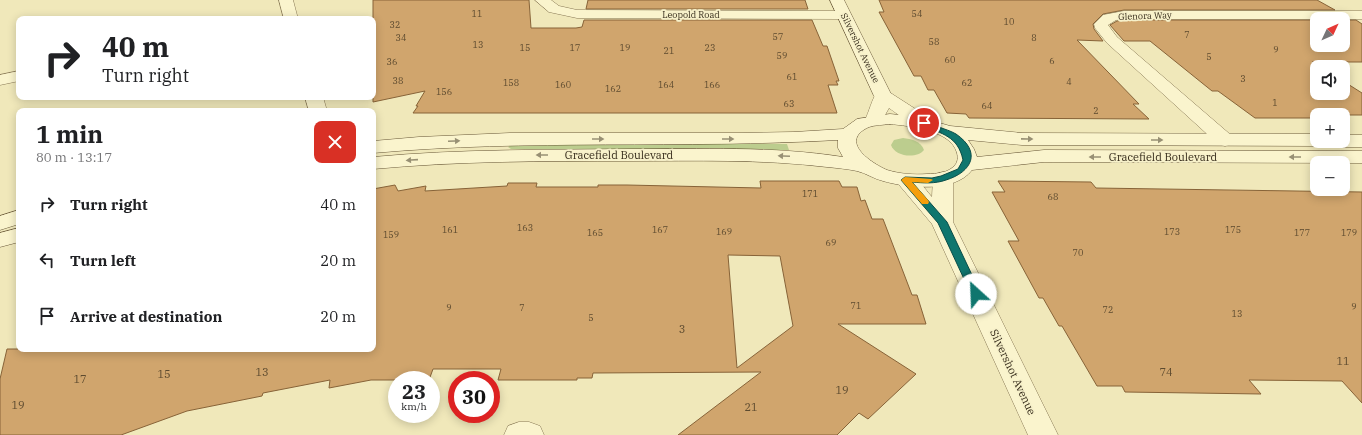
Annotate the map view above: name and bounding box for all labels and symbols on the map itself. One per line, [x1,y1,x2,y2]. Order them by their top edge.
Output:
house number: 11 [472,8,482,19]
house number: 54 [912,8,922,19]
street label: Leopold Road [662,9,720,20]
street label: Glenora Way [1118,9,1172,22]
street label: Silvershot Avenue [839,11,882,85]
north arrow [1310,12,1350,52]
house number: 10 [1004,16,1014,27]
house number: 32 [390,19,400,30]
house number: 7 [1184,29,1190,40]
house number: 57 [773,31,783,42]
house number: 34 [396,32,406,43]
house number: 8 [1031,32,1037,43]
house number: 58 [929,36,939,47]
house number: 13 [473,39,483,50]
house number: 15 [520,42,530,53]
house number: 17 [570,42,580,53]
house number: 19 [620,42,630,53]
house number: 23 [705,42,715,53]
house number: 9 [1273,44,1279,55]
house number: 21 [664,45,674,56]
house number: 59 [777,50,787,61]
house number: 5 [1206,51,1212,62]
house number: 60 [945,54,955,65]
house number: 6 [1049,55,1055,66]
house number: 36 [387,56,397,67]
house number: 61 [787,71,797,82]
house number: 3 [1240,73,1246,84]
house number: 38 [393,75,403,86]
house number: 4 [1066,76,1072,87]
house number: 158 [503,77,519,88]
house number: 62 [962,77,972,88]
house number: 160 [555,79,571,90]
house number: 164 [658,79,674,90]
house number: 166 [704,79,720,90]
house number: 162 [605,83,621,94]
house number: 156 [436,86,452,97]
house number: 1 [1272,97,1278,108]
house number: 63 [784,98,794,109]
house number: 64 [982,100,992,111]
house number: 2 [1093,105,1099,116]
pin [907,106,941,140]
one-way arrow [592,136,605,142]
one-way arrow [722,136,735,142]
one-way arrow [1021,136,1034,142]
one-way arrow [448,137,460,144]
one-way arrow [1151,137,1164,143]
street label: Gracefield Boulevard [565,148,674,162]
street label: Gracefield Boulevard [1109,150,1218,164]
one-way arrow [535,152,548,158]
one-way arrow [777,153,790,159]
one-way arrow [1088,154,1101,160]
one-way arrow [1288,154,1301,160]
one-way arrow [406,157,418,164]
house number: 171 [802,188,818,199]
house number: 68 [1048,191,1058,202]
house number: 163 [517,222,533,233]
house number: 161 [442,224,458,235]
house number: 167 [652,224,668,235]
house number: 175 [1225,224,1241,235]
house number: 169 [716,226,732,237]
house number: 173 [1164,226,1180,237]
house number: 165 [587,227,603,238]
house number: 177 [1294,227,1310,238]
house number: 179 [1341,227,1357,238]
house number: 159 [383,229,399,240]
house number: 69 [826,237,836,248]
house number: 70 [1073,247,1083,258]
position arrow [955,273,997,315]
house number: 71 [851,300,861,311]
house number: 9 [1351,301,1357,312]
house number: 9 [446,302,452,313]
house number: 7 [519,302,525,313]
house number: 72 [1103,304,1113,315]
house number: 13 [1232,308,1242,319]
house number: 5 [588,312,594,323]
house number: 3 [679,322,685,336]
street label: Silvershot Avenue [987,327,1039,417]
house number: 11 [1336,354,1350,368]
house number: 13 [255,365,269,379]
house number: 74 [1159,365,1173,379]
house number: 15 [157,367,171,381]
speed limit sign: 30 [448,371,500,423]
house number: 17 [73,372,87,386]
house number: 19 [835,383,849,397]
house number: 19 [11,398,25,412]
house number: 21 [744,400,758,414]

